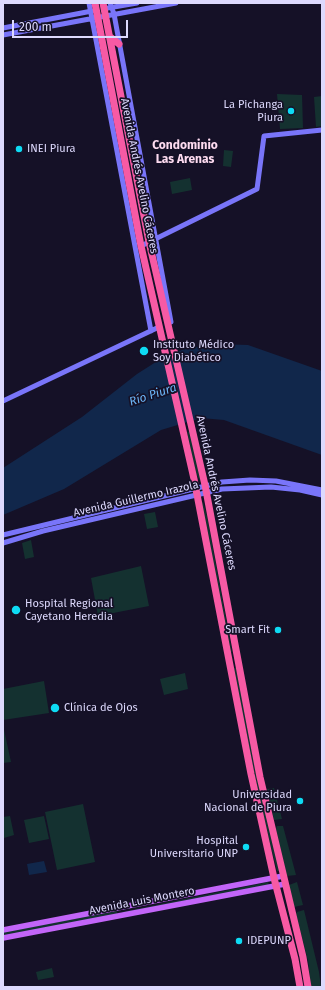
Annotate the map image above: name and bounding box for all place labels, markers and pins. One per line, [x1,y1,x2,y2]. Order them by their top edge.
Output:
place label: La Pichanga Piura [224,98,283,124]
marker: La Pichanga Piura [286,106,296,116]
place label: INEI Piura [27,142,76,156]
marker: INEI Piura [14,144,24,154]
place label: Instituto Médico Soy Diabético [153,338,234,364]
marker: Instituto Médico Soy Diabético [138,345,150,357]
place label: Hospital Regional Cayetano Heredia [25,597,113,623]
marker: Hospital Regional Cayetano Heredia [10,604,22,616]
place label: Smart Fit [225,623,270,637]
marker: Smart Fit [273,625,283,635]
place label: Clínica de Ojos [64,701,138,715]
marker: Clínica de Ojos [49,702,61,714]
place label: Universidad Nacional de Piura [204,788,292,814]
marker: Universidad Nacional de Piura [295,796,305,806]
place label: Hospital Universitario UNP [150,834,238,860]
marker: Hospital Universitario UNP [241,842,251,852]
place label: IDEPUNP [247,934,291,948]
marker: IDEPUNP [234,936,244,946]

